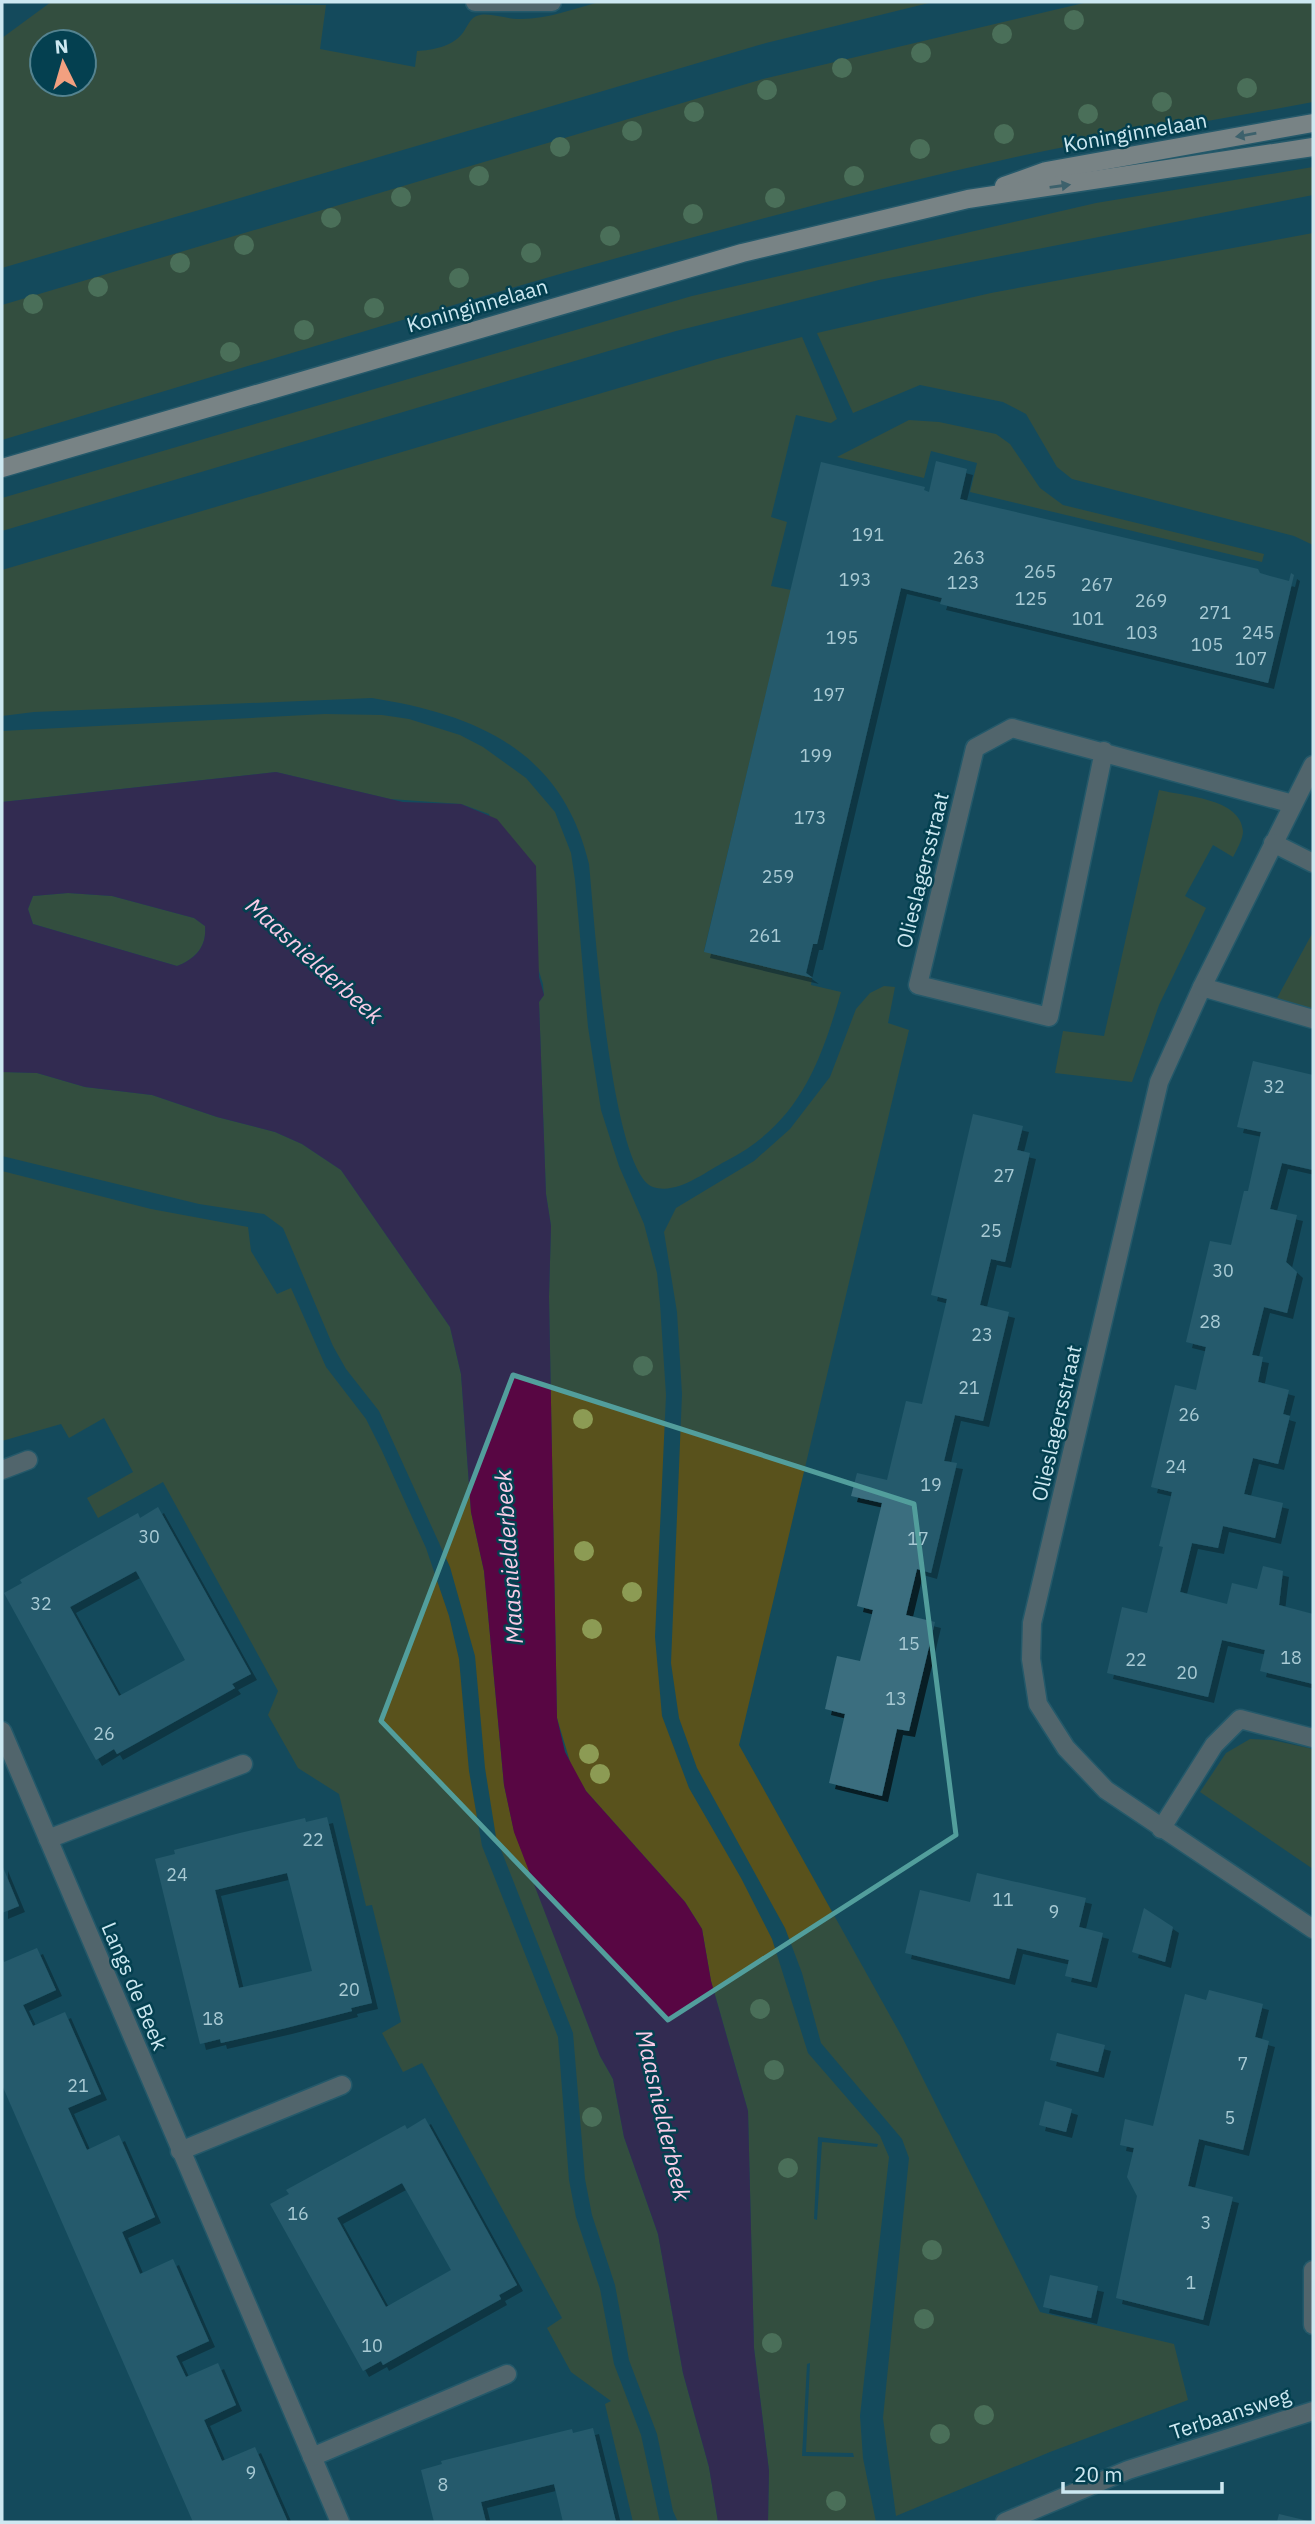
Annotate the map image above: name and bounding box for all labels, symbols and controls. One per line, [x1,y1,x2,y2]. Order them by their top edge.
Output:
north arrow [28,28,98,98]
text: N [54,34,69,59]
street label: Koninginnelaan [1061,106,1209,158]
one-way arrow [1235,129,1257,140]
one-way arrow [1049,181,1071,192]
street label: Koninginnelaan [403,271,551,339]
house number: 191 [852,523,884,546]
house number: 263 [953,546,985,569]
house number: 265 [1024,560,1056,583]
house number: 193 [839,568,871,591]
house number: 123 [947,571,979,594]
house number: 267 [1081,573,1113,596]
house number: 125 [1015,587,1047,610]
house number: 269 [1135,589,1167,612]
house number: 271 [1199,601,1231,624]
house number: 101 [1072,607,1104,630]
house number: 103 [1126,621,1158,644]
house number: 245 [1242,621,1274,644]
house number: 195 [826,626,858,649]
house number: 105 [1191,633,1223,656]
house number: 107 [1235,647,1267,670]
house number: 197 [813,683,845,706]
house number: 199 [800,744,832,767]
street label: Olieslagersstraat [889,789,955,951]
house number: 173 [794,806,826,829]
house number: 259 [762,865,794,888]
water label: Maasnielderbeek [240,890,391,1030]
house number: 261 [749,924,781,947]
house number: 32 [1263,1075,1285,1098]
house number: 27 [993,1164,1015,1187]
house number: 25 [980,1219,1002,1242]
house number: 30 [1212,1259,1234,1282]
house number: 28 [1199,1310,1221,1333]
house number: 23 [971,1323,993,1346]
street label: Olieslagersstraat [1024,1342,1088,1504]
house number: 21 [958,1376,980,1399]
house number: 26 [1178,1403,1200,1426]
house number: 24 [1165,1455,1187,1478]
water label: Maasnielderbeek [487,1468,529,1645]
house number: 19 [920,1473,942,1496]
house number: 30 [138,1525,160,1548]
house number: 17 [907,1527,929,1550]
house number: 32 [30,1592,52,1615]
house number: 15 [898,1632,920,1655]
house number: 18 [1280,1646,1302,1669]
house number: 22 [1125,1648,1147,1671]
house number: 20 [1176,1661,1198,1684]
house number: 13 [885,1687,907,1710]
house number: 26 [93,1722,115,1745]
house number: 22 [302,1828,324,1851]
house number: 24 [166,1863,188,1886]
house number: 11 [992,1888,1014,1911]
house number: 9 [1049,1900,1059,1923]
street label: Langs de Beek [95,1918,175,2054]
house number: 20 [338,1978,360,2001]
house number: 18 [202,2007,224,2030]
water label: Maasnielderbeek [630,2027,699,2205]
house number: 7 [1238,2052,1248,2075]
house number: 21 [67,2074,89,2097]
house number: 5 [1225,2106,1235,2129]
house number: 16 [287,2202,309,2225]
house number: 3 [1201,2211,1211,2234]
house number: 1 [1186,2271,1196,2294]
house number: 10 [361,2334,383,2357]
street label: Terbaansweg [1166,2380,1294,2446]
scale bar [1063,2450,1222,2494]
text: 20 m [1074,2460,1123,2488]
house number: 9 [246,2461,256,2484]
house number: 8 [438,2473,448,2496]

